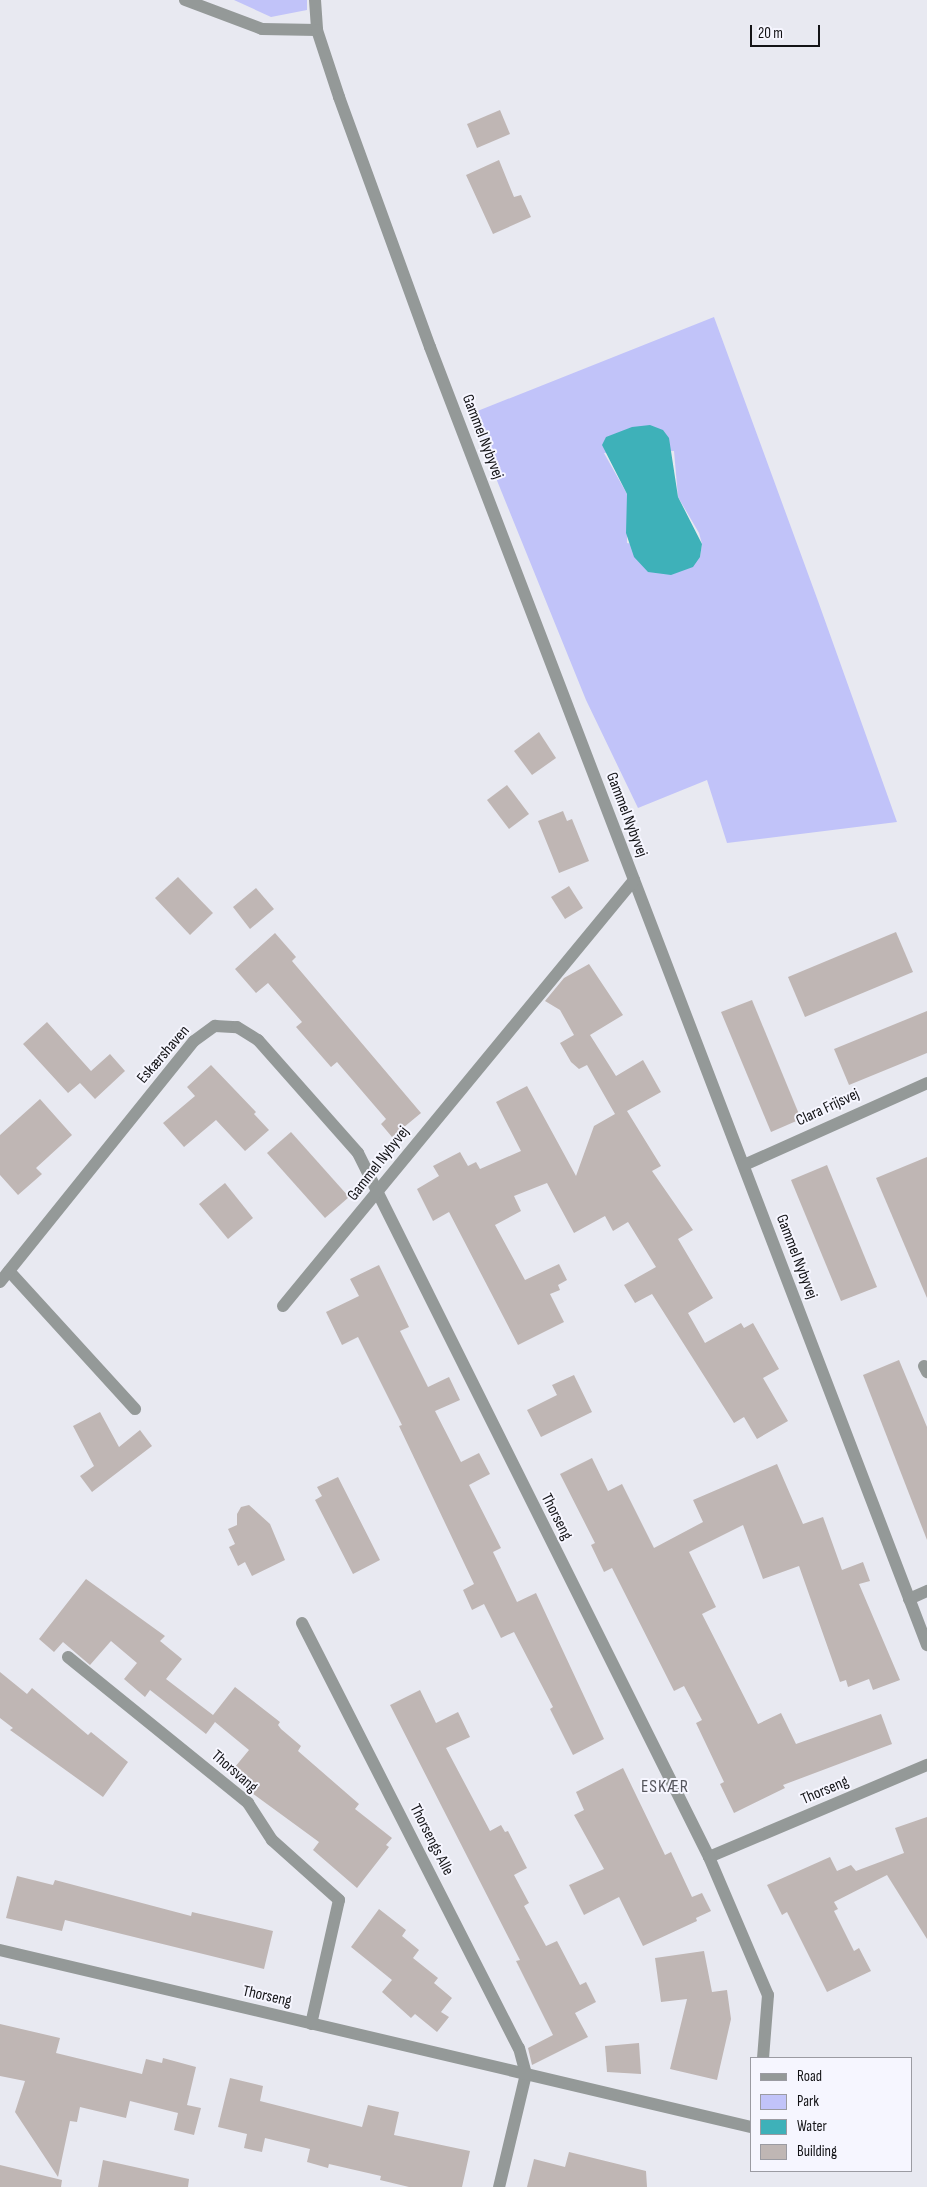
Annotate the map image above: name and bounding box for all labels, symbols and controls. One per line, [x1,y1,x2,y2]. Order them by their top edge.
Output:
scale bar [752,15,822,47]
text: 20 m [758,24,783,43]
street label: Gammel Nybyvej [457,392,507,482]
street label: Gammel Nybyvej [601,770,651,860]
street label: Eskærshaven [134,1022,194,1088]
street label: Clara Frijsvej [793,1085,863,1131]
street label: Gammel Nybyvej [344,1123,414,1205]
street label: Gammel Nybyvej [771,1212,821,1302]
street label: Thorseng [536,1491,576,1543]
street label: Thorsvang [207,1747,261,1797]
street label: Thorseng [798,1772,852,1810]
district label: ESKÆR [640,1776,690,1798]
street label: Thorsengs Alle [405,1801,457,1879]
street label: Thorseng [241,1982,293,2012]
legend [750,2057,912,2172]
text: Road [797,2067,822,2086]
text: Park [797,2092,819,2111]
text: Water [797,2117,827,2136]
text: Building [797,2142,837,2161]

